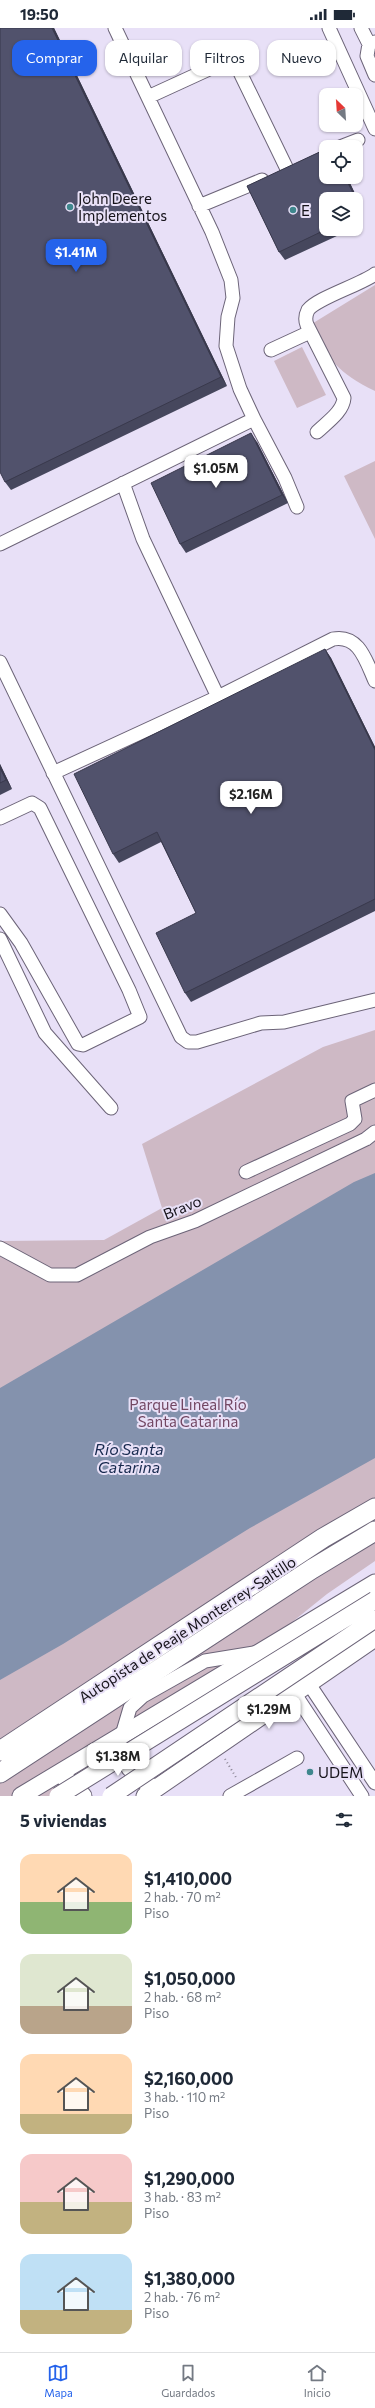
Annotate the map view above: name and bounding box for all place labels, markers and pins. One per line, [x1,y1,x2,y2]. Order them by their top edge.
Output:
place label: John Deere Implementos [78,189,167,224]
place label: E [301,201,310,219]
marker: John Deere Implementos [65,202,75,212]
marker: E [288,205,298,215]
pin: $1.41M [43,239,109,273]
pin: $1.05M [183,455,249,489]
pin: $2.16M [218,781,284,815]
pin: $1.29M [236,1696,302,1730]
pin: $1.38M [85,1743,151,1777]
place label: UDEM [318,1763,363,1781]
marker: UDEM [305,1767,315,1777]

